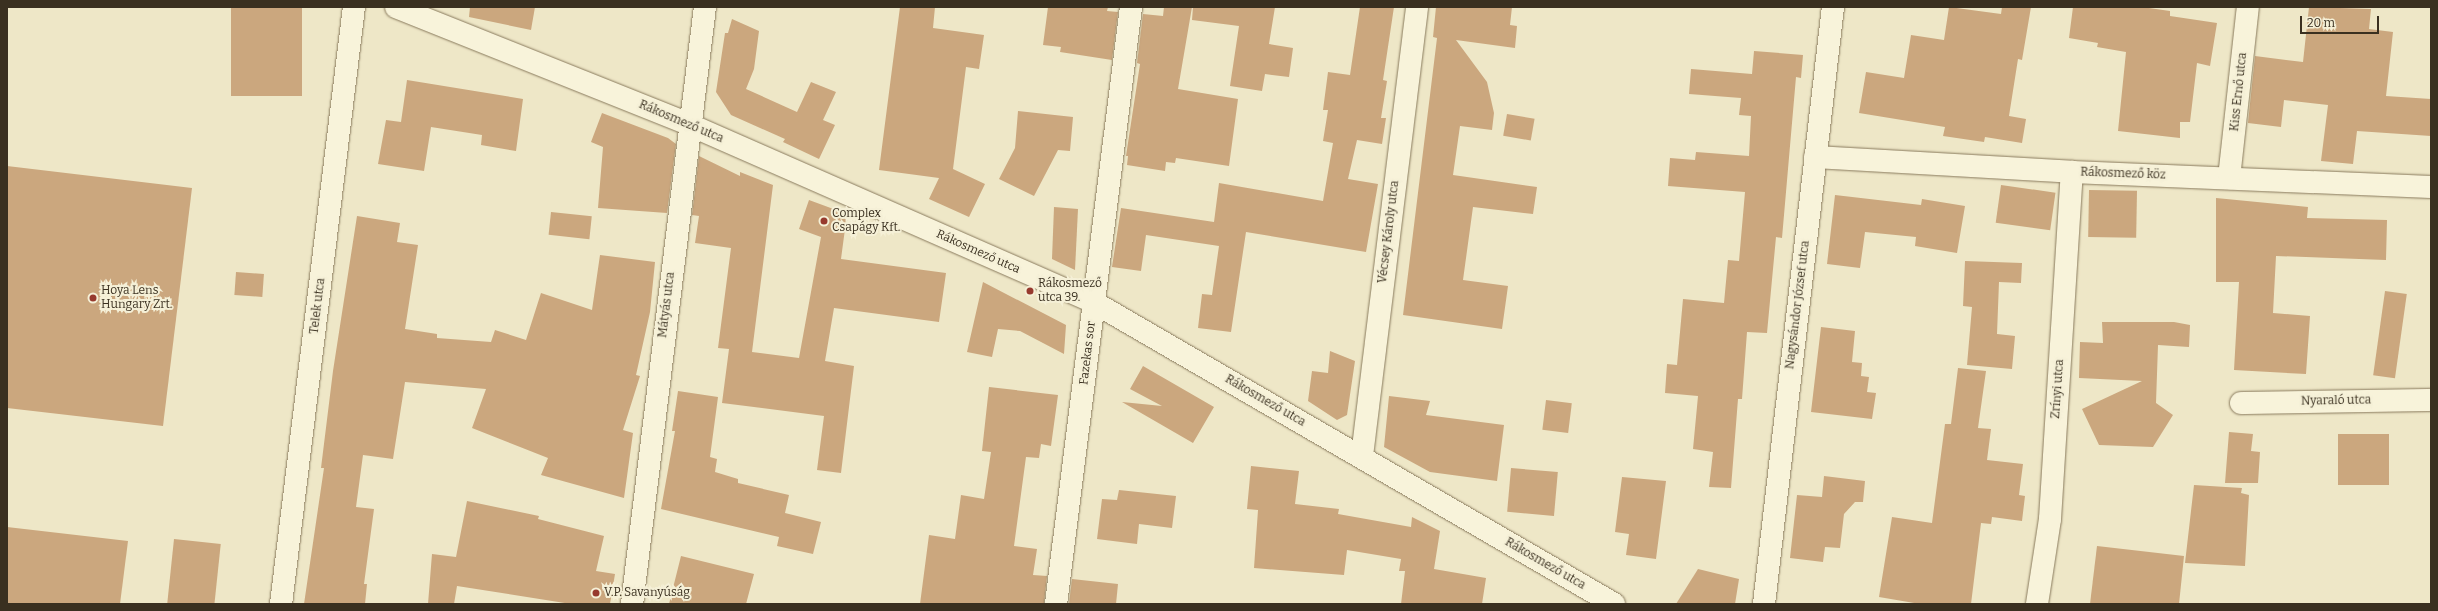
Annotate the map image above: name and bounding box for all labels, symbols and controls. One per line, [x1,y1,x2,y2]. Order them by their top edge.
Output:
scale bar [2302,8,2381,34]
text: 20 m [2307,16,2335,30]
street label: Kiss Ernő utca [2228,52,2250,132]
street label: Rákosmező utca [637,98,725,146]
street label: Rákosmező köz [2080,165,2166,183]
street label: Vécsey Károly utca [1376,180,1402,284]
place label: Complex Csapágy Kft. [832,207,900,235]
marker: Complex Csapágy Kft. [819,216,829,226]
street label: Rákosmező utca [934,227,1022,277]
street label: Nagysándor József utca [1783,240,1813,370]
street label: Mátyás utca [656,271,678,339]
street label: Telek utca [307,277,329,335]
place label: Rákosmező utca 39. [1038,277,1102,305]
place label: Hoya Lens Hungary Zrt. [101,284,172,312]
marker: Rákosmező utca 39. [1025,286,1035,296]
marker: Hoya Lens Hungary Zrt. [88,293,98,303]
street label: Fazekas sor [1077,320,1099,386]
street label: Zrínyi utca [2049,359,2067,419]
street label: Rákosmező utca [1222,372,1308,430]
street label: Nyaraló utca [2301,393,2371,409]
street label: Rákosmező utca [1502,535,1588,593]
place label: V.P. Savanyúság [604,586,690,600]
marker: V.P. Savanyúság [591,588,601,598]

